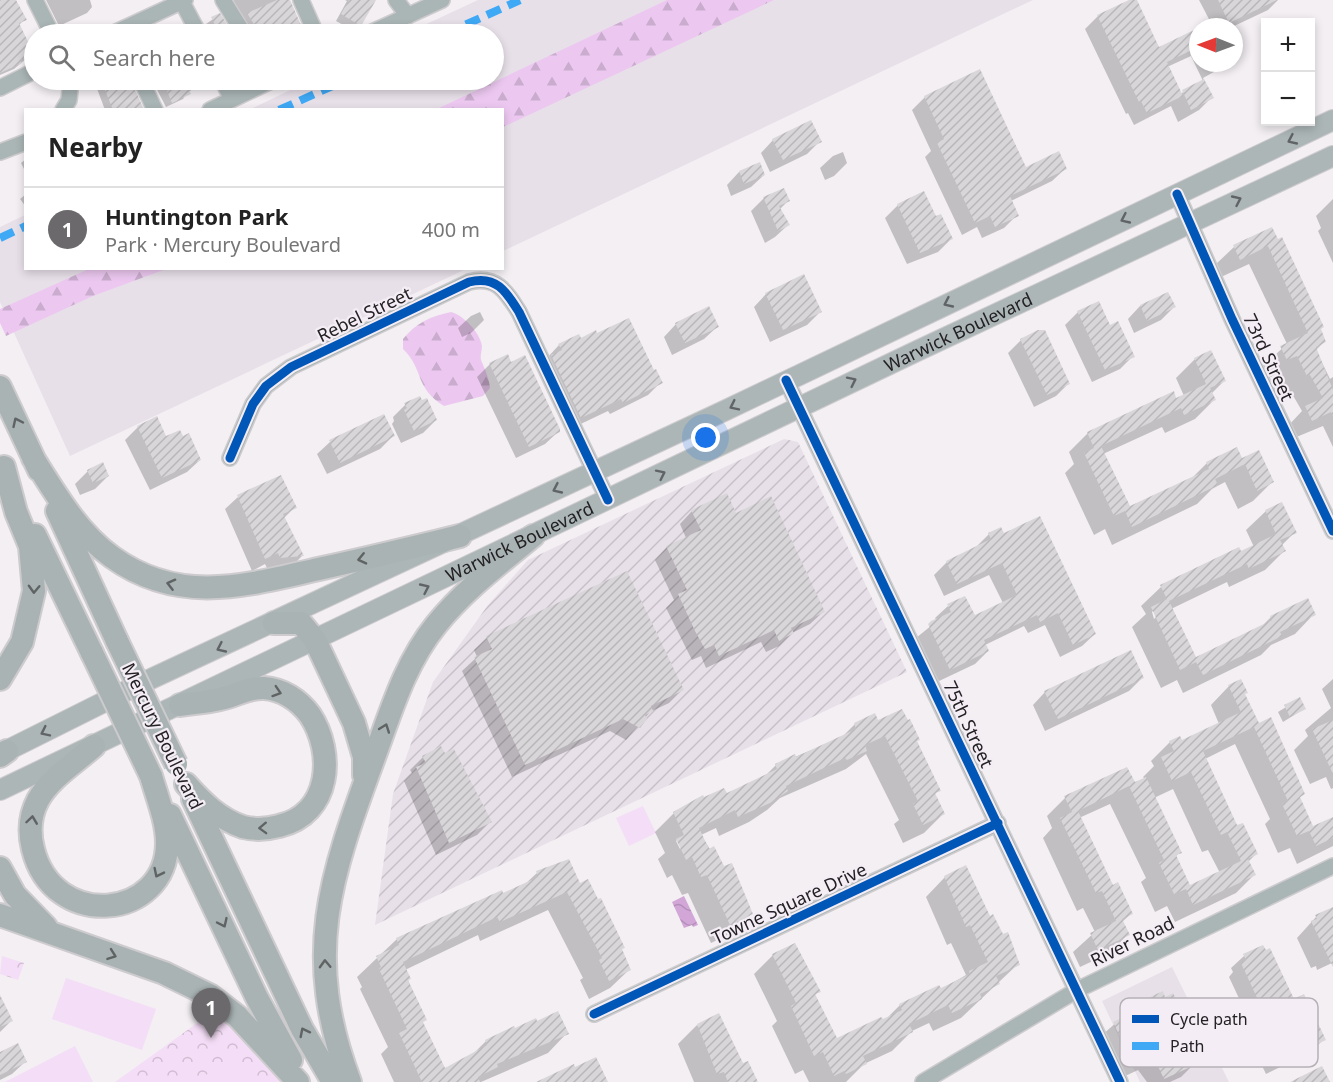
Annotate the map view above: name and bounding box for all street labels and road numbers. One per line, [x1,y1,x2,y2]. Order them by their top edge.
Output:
street label: Rebel Street [313,281,416,347]
street label: Warwick Boulevard [880,287,1036,377]
street label: 73rd Street [1238,309,1300,405]
street label: Warwick Boulevard [442,496,597,587]
street label: Mercury Boulevard [117,659,209,813]
street label: 75th Street [938,677,1000,772]
street label: Towne Square Drive [708,857,870,949]
street label: River Road [1086,910,1178,972]

